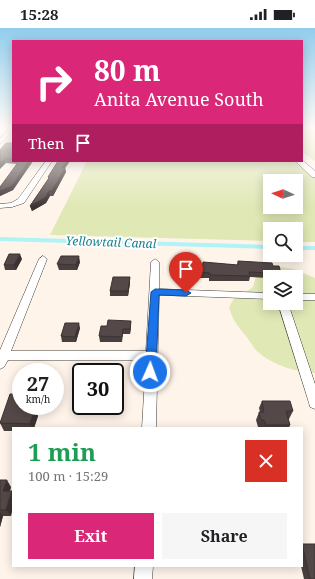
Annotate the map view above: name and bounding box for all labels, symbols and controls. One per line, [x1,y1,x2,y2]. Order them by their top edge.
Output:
text: 15:28 [20,4,58,24]
text: 80 m [94,51,161,89]
icon: right [28,56,80,108]
text: Anita Avenue South [94,87,264,111]
icon: arrive [72,132,94,154]
text: Then [28,133,64,153]
north arrow [263,174,303,214]
map controls [263,174,303,310]
button: search [263,222,303,262]
water label: Yellowtail Canal [65,232,157,252]
pin [169,252,203,293]
icon: arrive [175,258,197,280]
button: layers [263,270,303,310]
position arrow [129,351,171,393]
speed limit sign: 30 [72,363,124,415]
text: 27 [27,370,49,397]
text: km/h [26,392,50,406]
text: 1 min [28,435,96,468]
button: close [245,440,287,482]
text: 100 m · 15:29 [28,467,108,485]
button: Exit [28,513,154,559]
button: Share [162,513,287,559]

